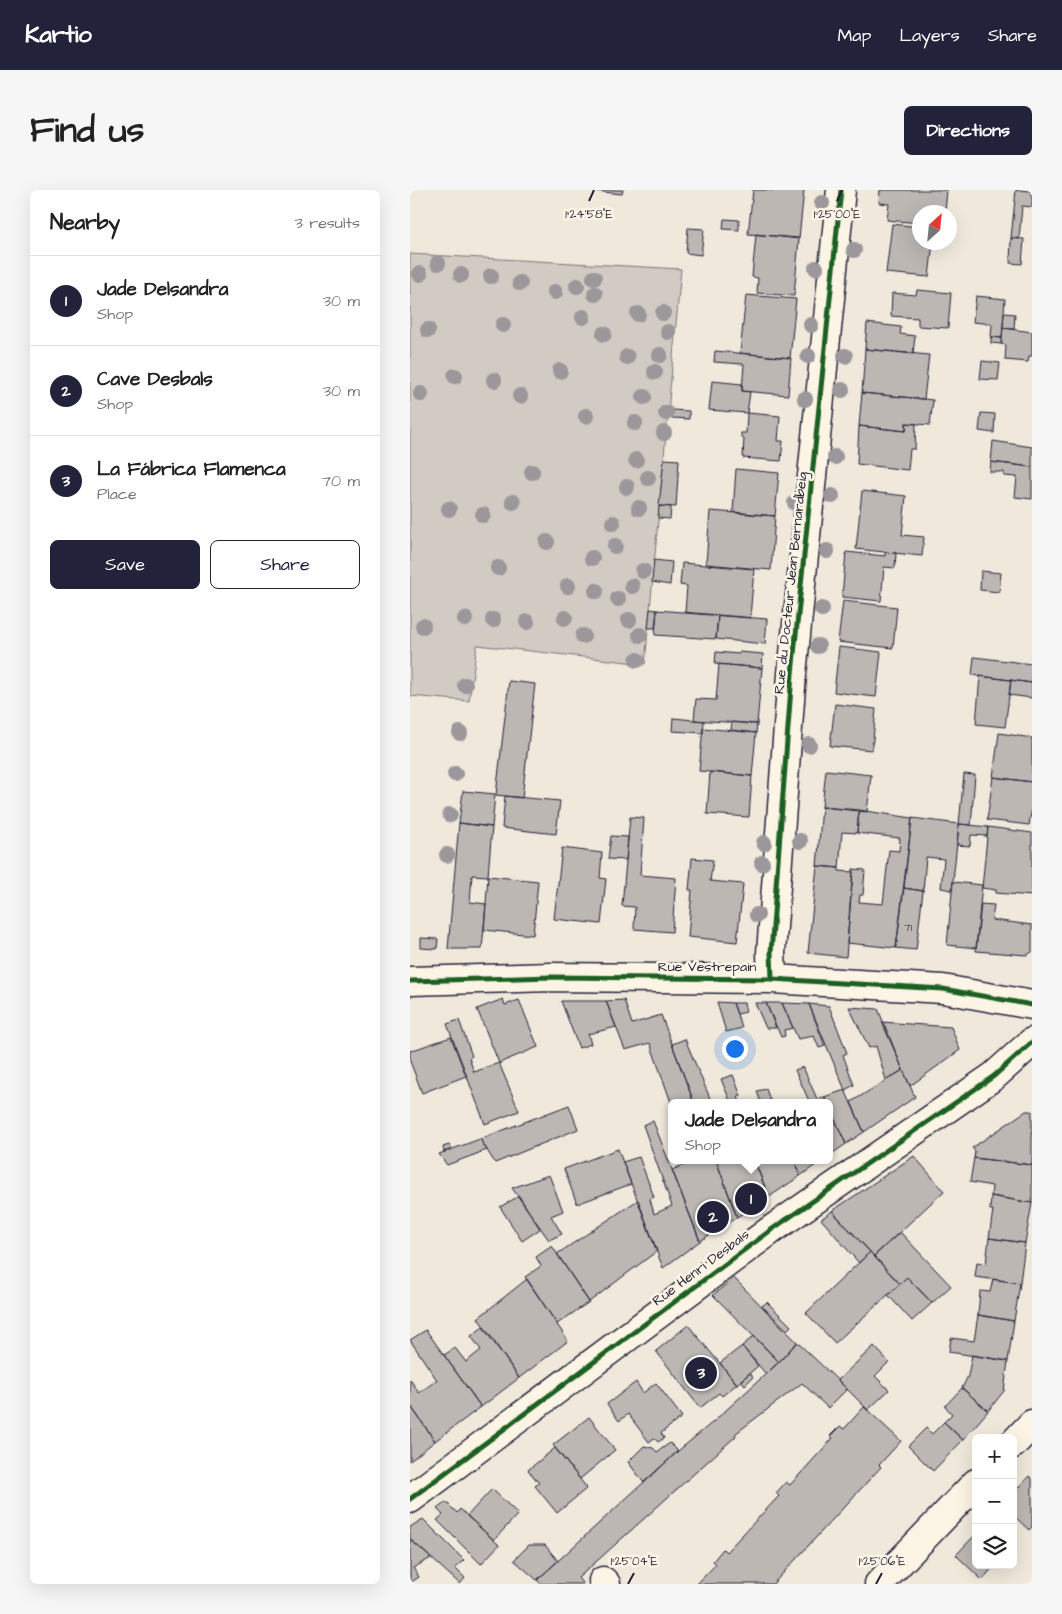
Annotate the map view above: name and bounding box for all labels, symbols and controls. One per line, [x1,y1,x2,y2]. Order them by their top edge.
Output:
text: Kartio [25,18,92,52]
text: Map [837,23,871,48]
text: Layers [899,23,960,48]
text: Share [988,23,1037,48]
text: Find us [30,106,144,155]
button: Directions [904,106,1032,155]
north arrow [912,205,957,250]
text: 1°24'58"E [565,206,613,223]
text: 1°25'00"E [814,206,860,223]
text: Nearby [50,208,120,237]
text: 3 results [295,212,360,234]
text: Jade Delsandra [97,276,229,303]
text: 1 [65,290,67,312]
text: 30 m [323,290,360,312]
text: Shop [97,303,133,325]
text: Cave Desbals [97,366,213,393]
text: 2 [61,380,71,402]
text: 30 m [323,380,360,402]
text: Shop [97,393,133,415]
text: La Fábrica Flamenca [97,456,286,483]
text: 3 [62,470,70,492]
text: 70 m [321,470,360,492]
street label: Rue du Docteur Jean Bernardbeig [769,471,813,695]
text: Place [97,483,137,505]
button: Save [50,540,200,589]
button: Share [210,540,360,589]
house number: 71 [904,920,913,935]
street label: Rue Vestrepain [658,957,756,977]
your location [722,1036,748,1062]
popup [668,1099,833,1164]
text: Jade Delsandra [685,1107,816,1134]
text: Shop [685,1134,721,1156]
pin: 1 [735,1180,767,1218]
pin: 2 [697,1198,729,1236]
street label: Rue Henri Desbals [648,1225,754,1311]
pin: 3 [685,1354,717,1392]
map controls [972,1434,1017,1569]
button: + [972,1434,1017,1479]
button: − [972,1479,1017,1524]
button: layers [972,1524,1017,1569]
text: 1°25'04"E [610,1553,658,1570]
text: 1°25'06"E [859,1553,905,1570]

